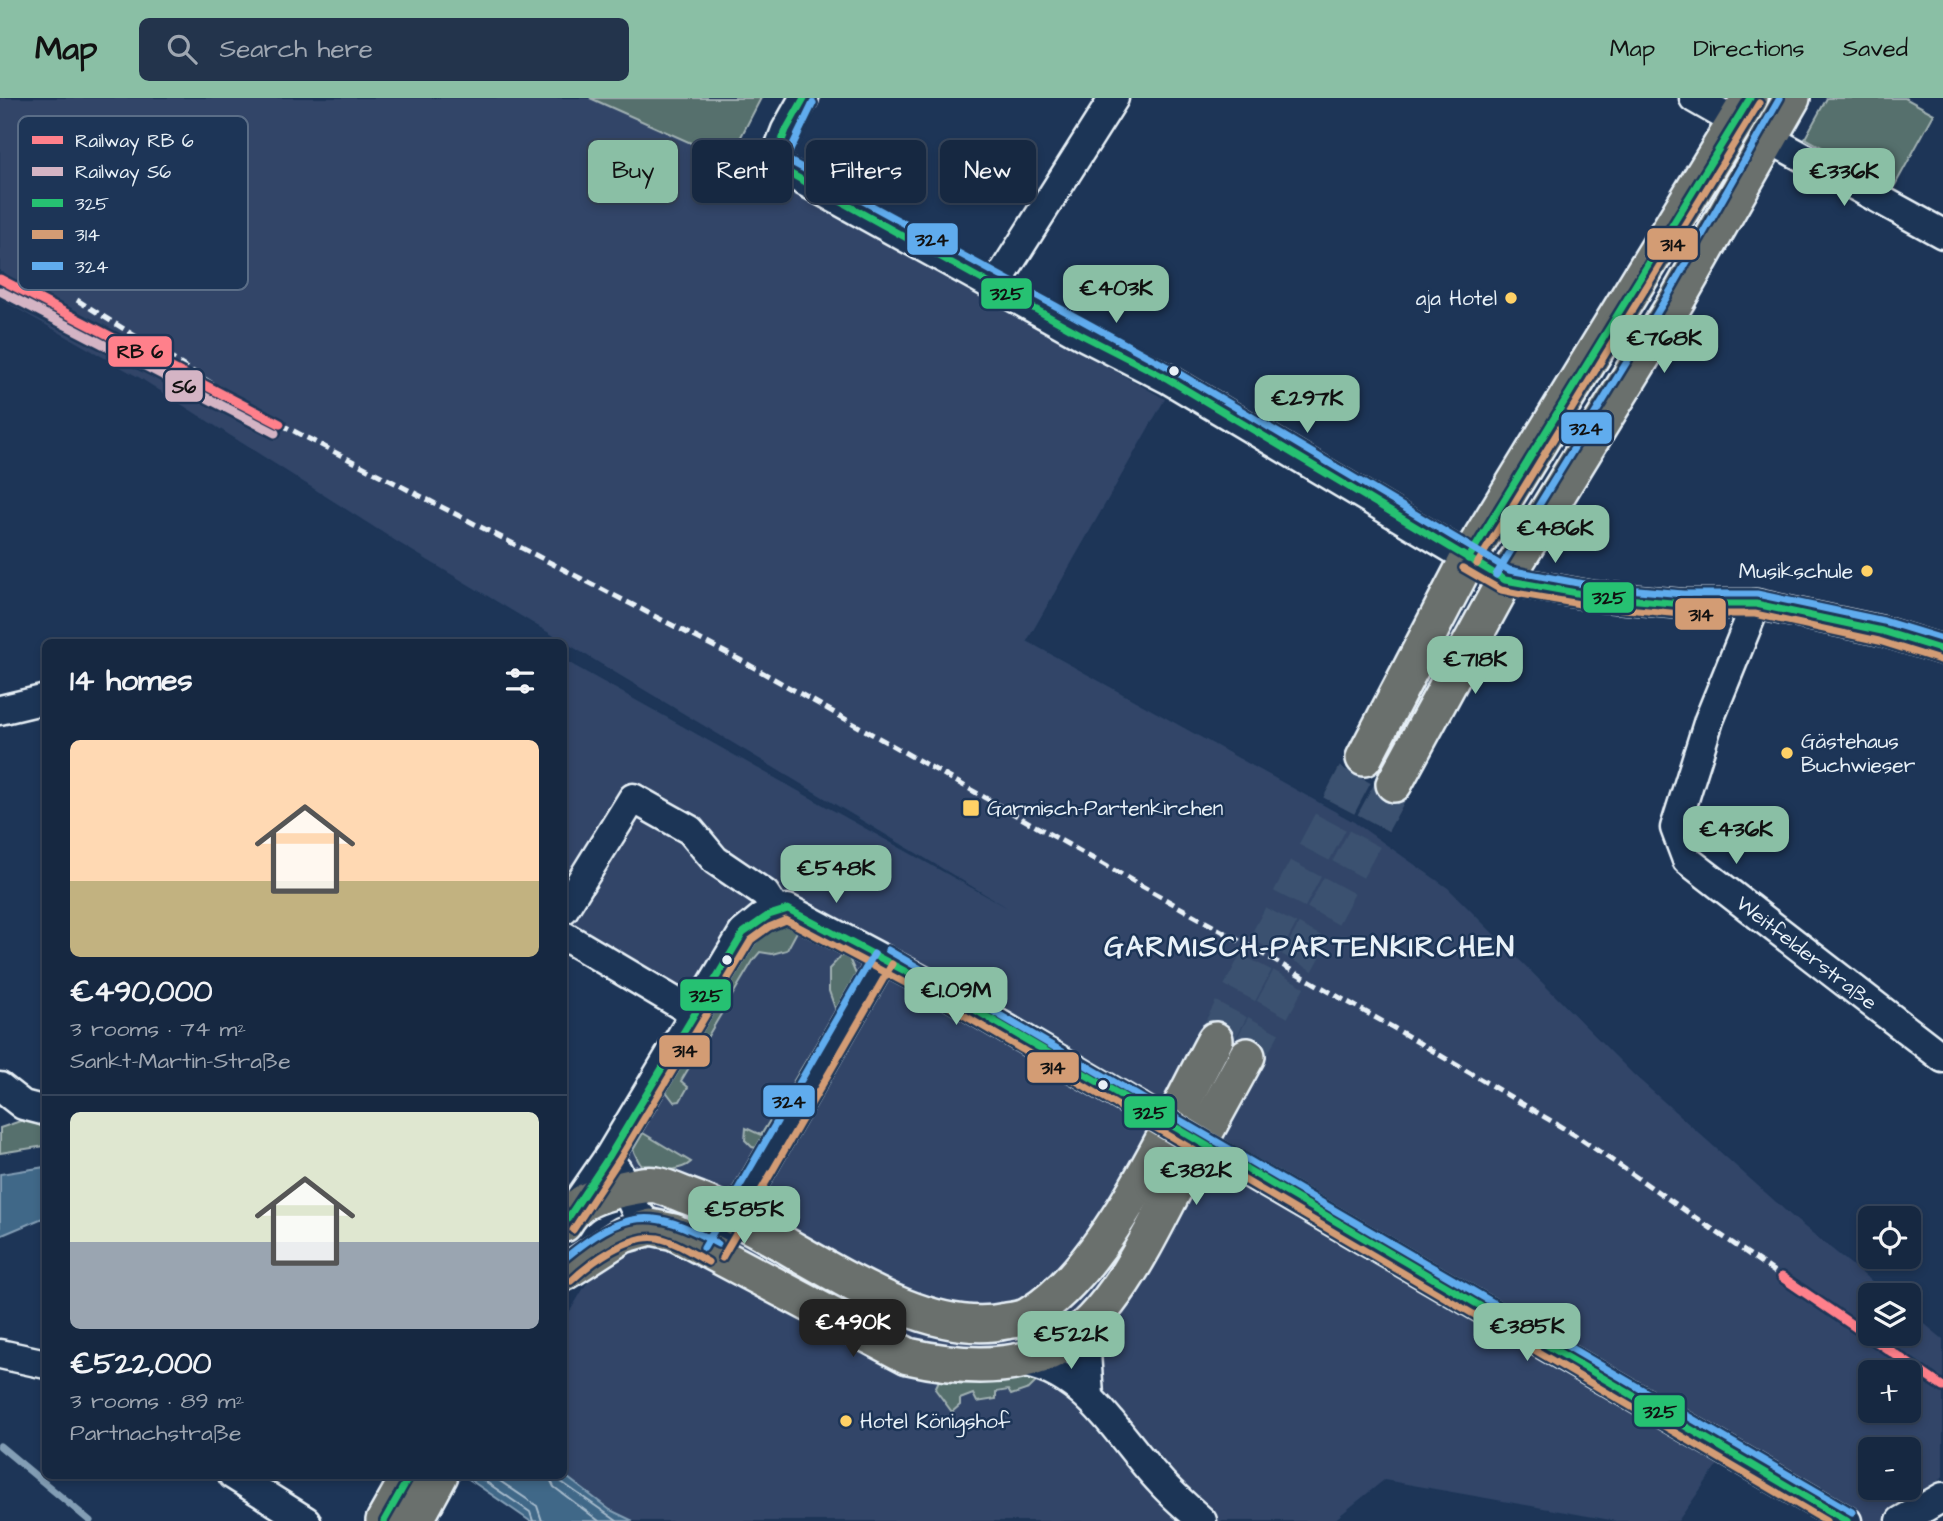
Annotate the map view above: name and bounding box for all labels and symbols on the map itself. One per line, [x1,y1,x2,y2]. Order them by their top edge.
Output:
legend [18,116,248,290]
text: Railway RB 6 [75,128,194,156]
pin: €336K [1795,148,1893,208]
text: Railway S6 [75,159,171,187]
text: 325 [75,191,110,218]
text: 314 [75,222,100,249]
line badge: 324 [906,222,959,256]
text: 324 [914,227,949,254]
line badge: 314 [1646,227,1699,261]
text: 314 [1659,232,1686,259]
text: 324 [75,254,109,281]
pin: €403K [1067,266,1165,325]
line badge: 325 [980,277,1033,310]
text: 325 [989,281,1025,308]
place label: aja Hotel [1416,284,1497,313]
marker: aja Hotel [1503,290,1519,306]
pin: €768K [1615,316,1713,375]
line badge: RB 6 [107,335,173,368]
text: RB 6 [117,339,163,366]
unlabelled marker [1167,364,1181,378]
line badge: S6 [164,369,204,403]
text: S6 [171,374,196,401]
pin: €297K [1258,376,1356,435]
line badge: 324 [1560,411,1613,445]
text: 324 [1568,416,1603,443]
pin: €486K [1506,505,1604,565]
place label: Musikschule [1739,557,1853,586]
marker: Musikschule [1859,563,1875,579]
line badge: 325 [1582,581,1635,614]
text: 325 [1591,585,1627,612]
line badge: 314 [1674,597,1727,631]
text: 314 [1687,602,1714,629]
pin: €718K [1426,636,1524,696]
place label: Gästehaus Buchwieser [1801,727,1916,780]
marker: Gästehaus Buchwieser [1779,745,1795,761]
place label: Garmisch-Partenkirchen [987,794,1223,823]
marker: Garmisch-Partenkirchen [961,798,981,818]
pin: €436K [1687,806,1785,866]
pin: €548K [787,846,885,905]
street label: Weitfelderstraße [1730,889,1883,1017]
district label: GARMISCH-PARTENKIRCHEN [1104,928,1516,967]
unlabelled marker [720,953,734,967]
pin: €1.09M [899,968,1013,1027]
line badge: 325 [679,978,732,1012]
text: 325 [688,983,724,1010]
line badge: 314 [658,1034,711,1068]
text: 314 [671,1038,698,1065]
line badge: 314 [1026,1051,1080,1084]
text: 314 [1039,1055,1066,1082]
unlabelled marker [1096,1078,1110,1092]
line badge: 324 [762,1084,816,1118]
text: 324 [771,1089,806,1116]
line badge: 325 [1123,1095,1176,1129]
text: 325 [1132,1100,1168,1127]
pin: €382K [1147,1148,1245,1207]
pin: €585K [695,1186,793,1246]
pin: €490K [804,1300,902,1359]
pin: €385K [1478,1304,1576,1363]
pin: €522K [1022,1312,1120,1371]
line badge: 325 [1633,1394,1686,1428]
text: 325 [1642,1399,1678,1426]
place label: Hotel Königshof [860,1407,1011,1438]
marker: Hotel Königshof [838,1413,854,1429]

